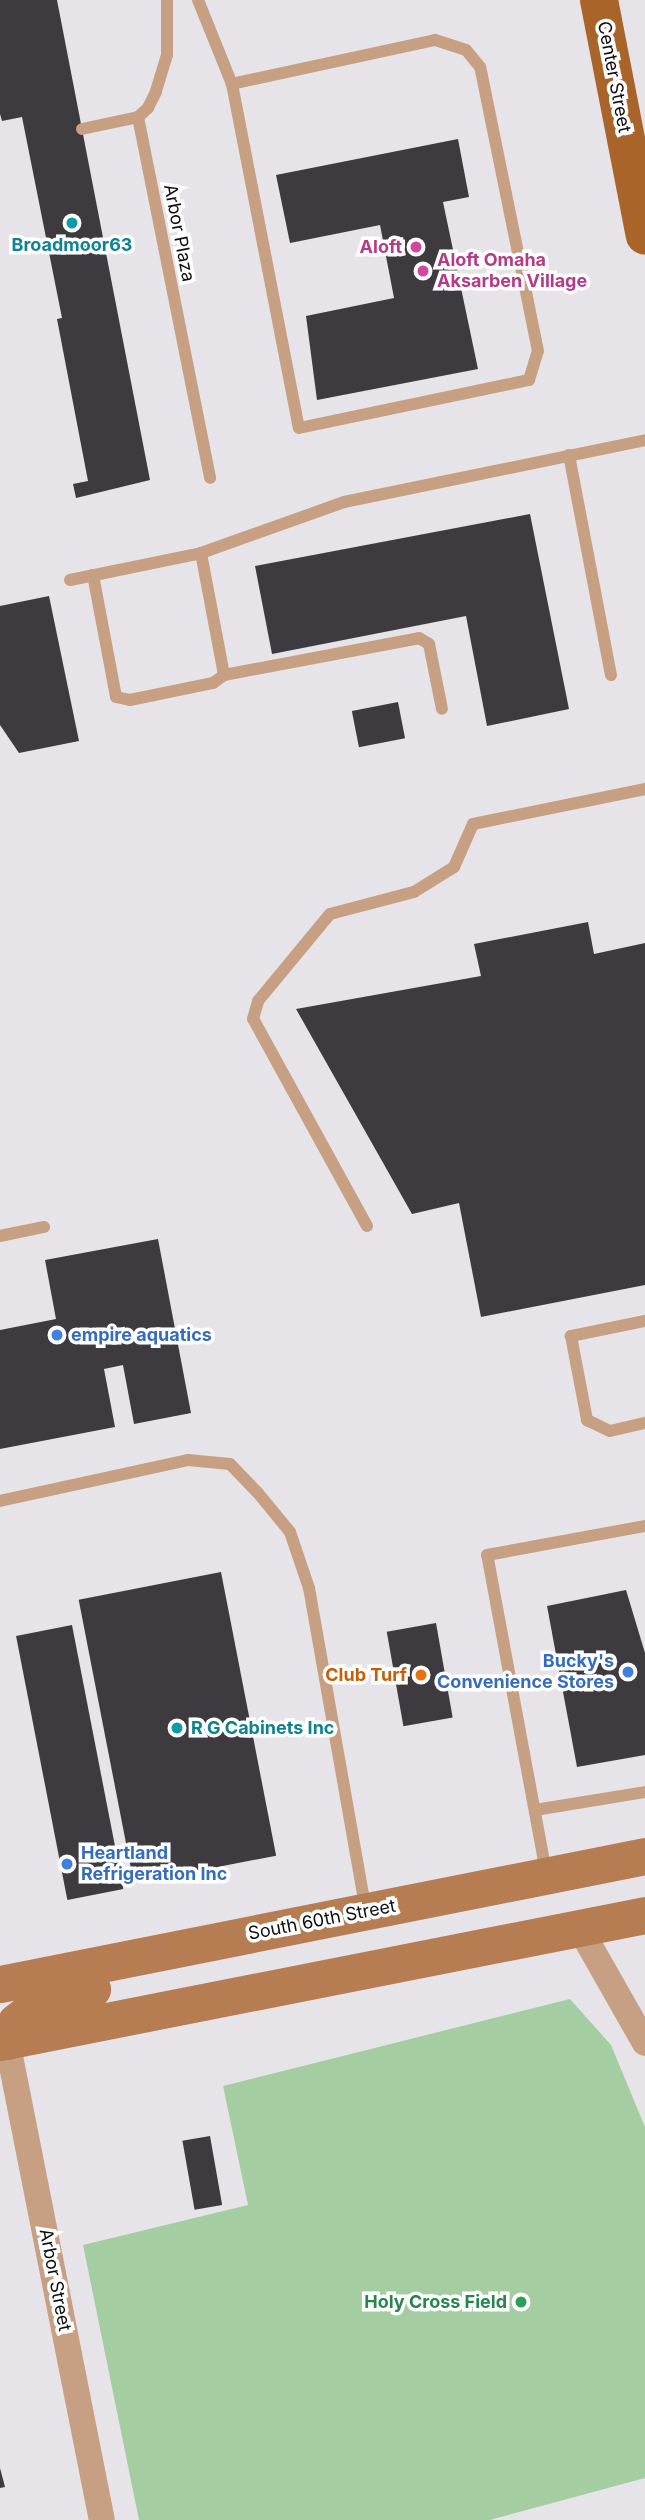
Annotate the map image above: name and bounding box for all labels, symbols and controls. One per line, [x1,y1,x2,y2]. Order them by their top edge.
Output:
street label: Center Street [593,19,635,135]
street label: Arbor Plaza [159,182,199,284]
marker: Broadmoor63 [64,215,80,231]
place label: Broadmoor63 [12,234,132,256]
place label: Aloft [360,236,402,258]
marker: Aloft [408,239,424,255]
place label: Aloft Omaha Aksarben Village [437,250,587,292]
marker: Aloft Omaha Aksarben Village [415,263,431,279]
place label: empire aquatics [71,1324,212,1346]
marker: empire aquatics [49,1327,65,1343]
place label: Bucky's Convenience Stores [437,1651,614,1694]
place label: Club Turf [325,1664,407,1686]
marker: Bucky's Convenience Stores [620,1664,636,1680]
marker: Club Turf [413,1667,429,1683]
place label: R G Cabinets Inc [191,1717,334,1739]
marker: R G Cabinets Inc [169,1720,185,1736]
place label: Heartland Refrigeration Inc [81,1843,227,1885]
marker: Heartland Refrigeration Inc [59,1856,75,1872]
street label: South 60th Street [246,1895,398,1945]
street label: Arbor Street [34,2227,76,2333]
place label: Holy Cross Field [364,2291,507,2313]
marker: Holy Cross Field [513,2294,529,2310]

